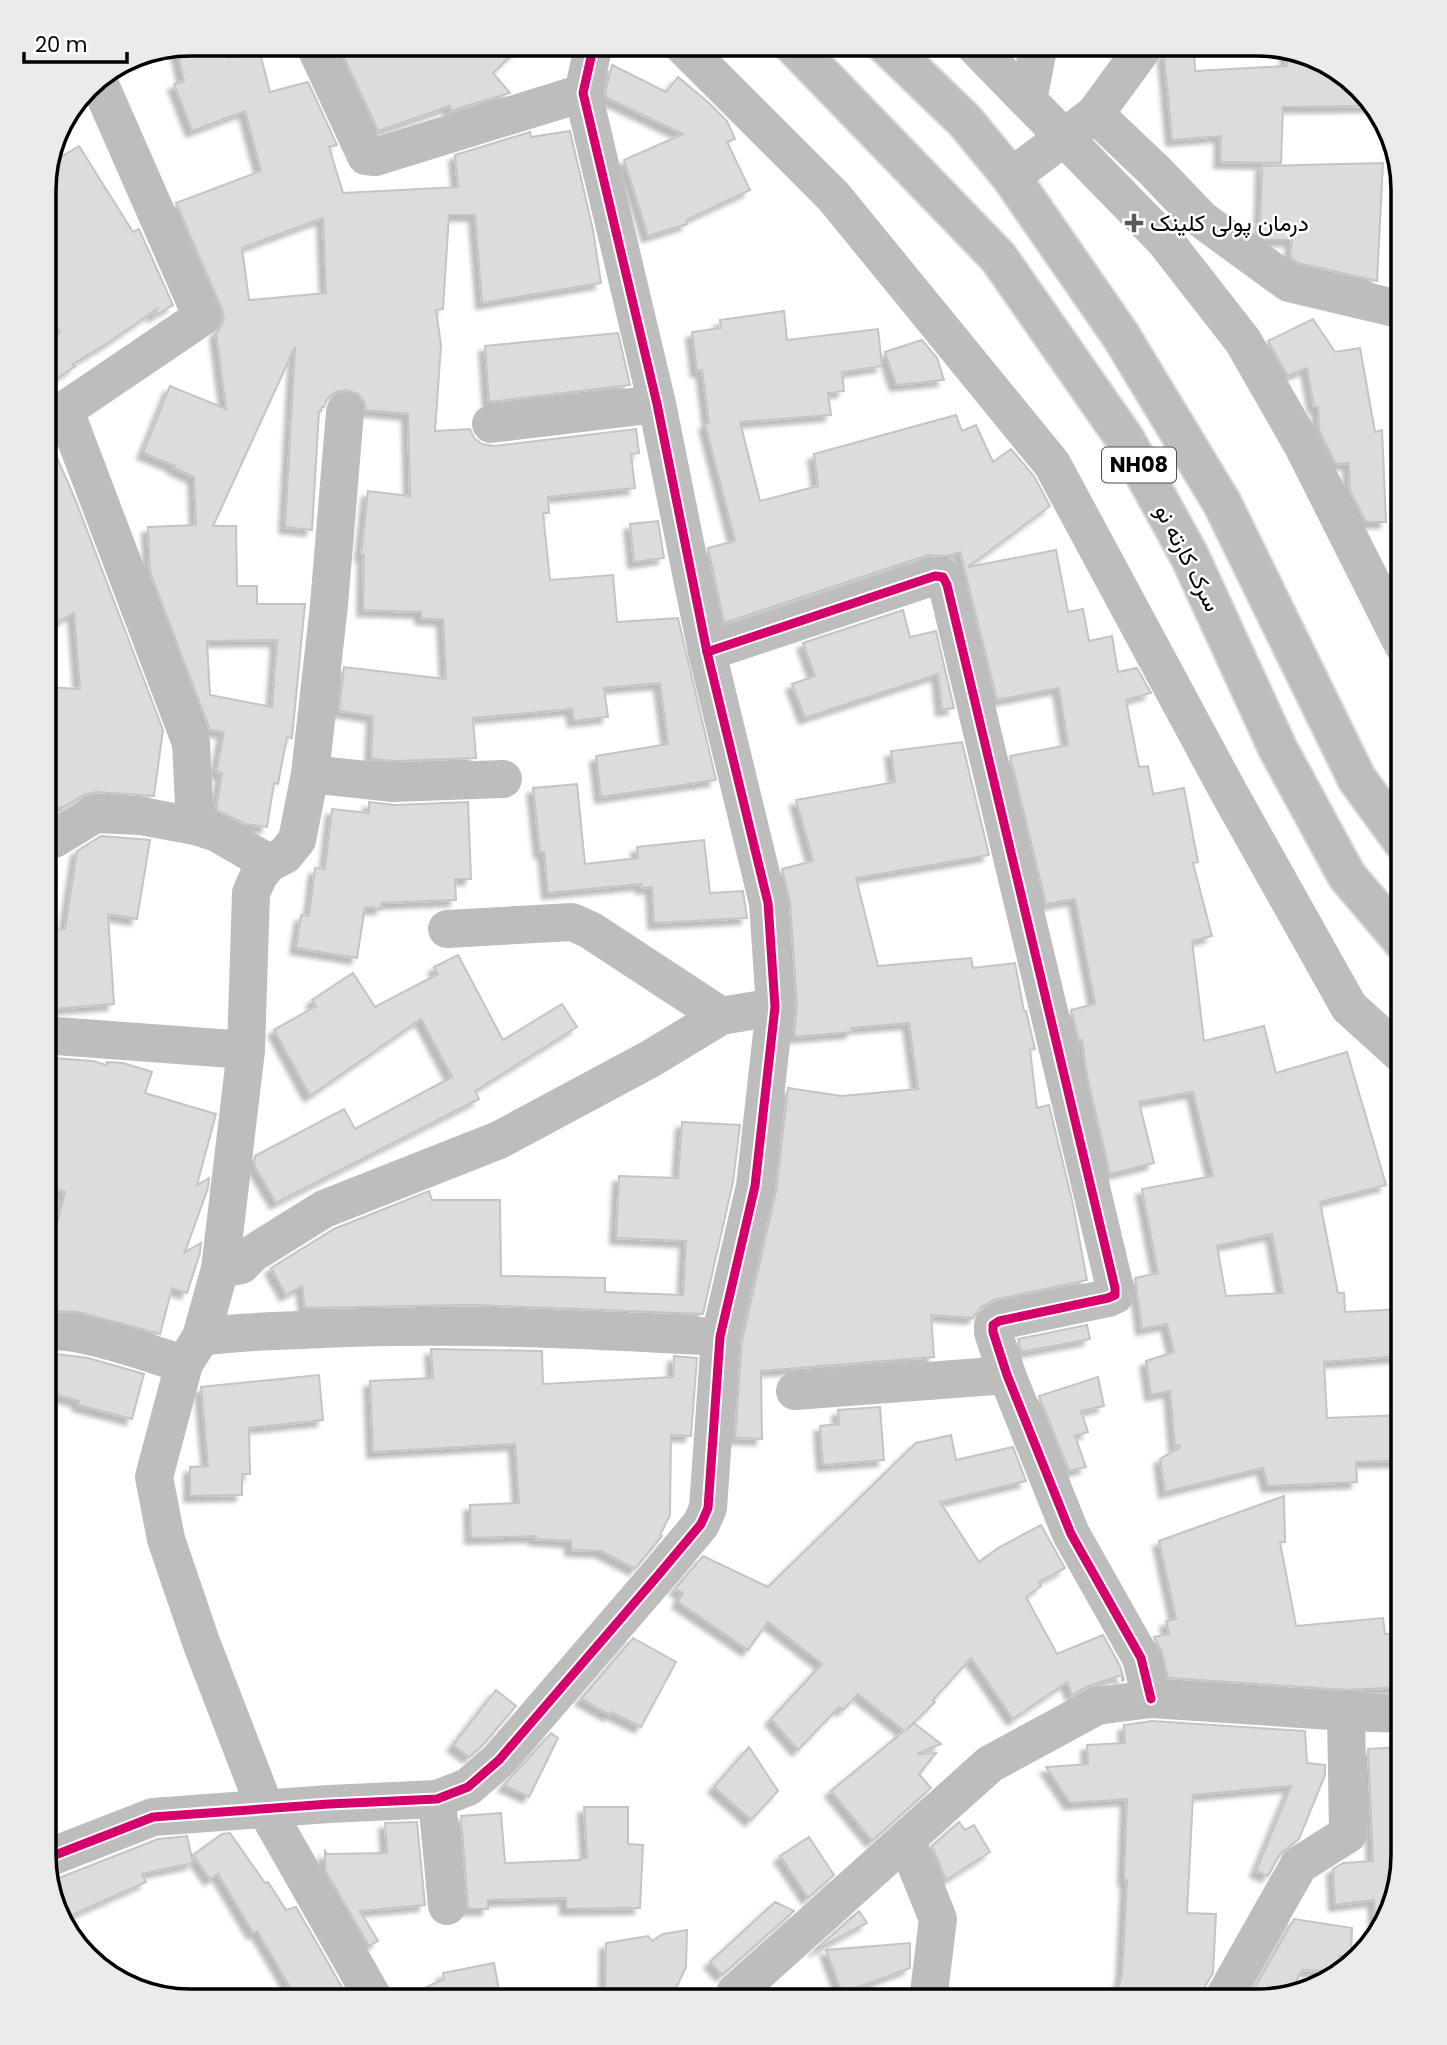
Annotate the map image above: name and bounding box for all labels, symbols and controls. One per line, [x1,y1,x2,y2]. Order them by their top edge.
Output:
scale bar [24,21,128,65]
text: 20 m [35,30,88,59]
place label: درمان پولی کلینک [1150,207,1309,239]
marker: درمان پولی کلینک [1124,213,1144,233]
road number: NH08 [1102,448,1176,482]
street label: سرک کارته نو [1147,499,1229,617]

